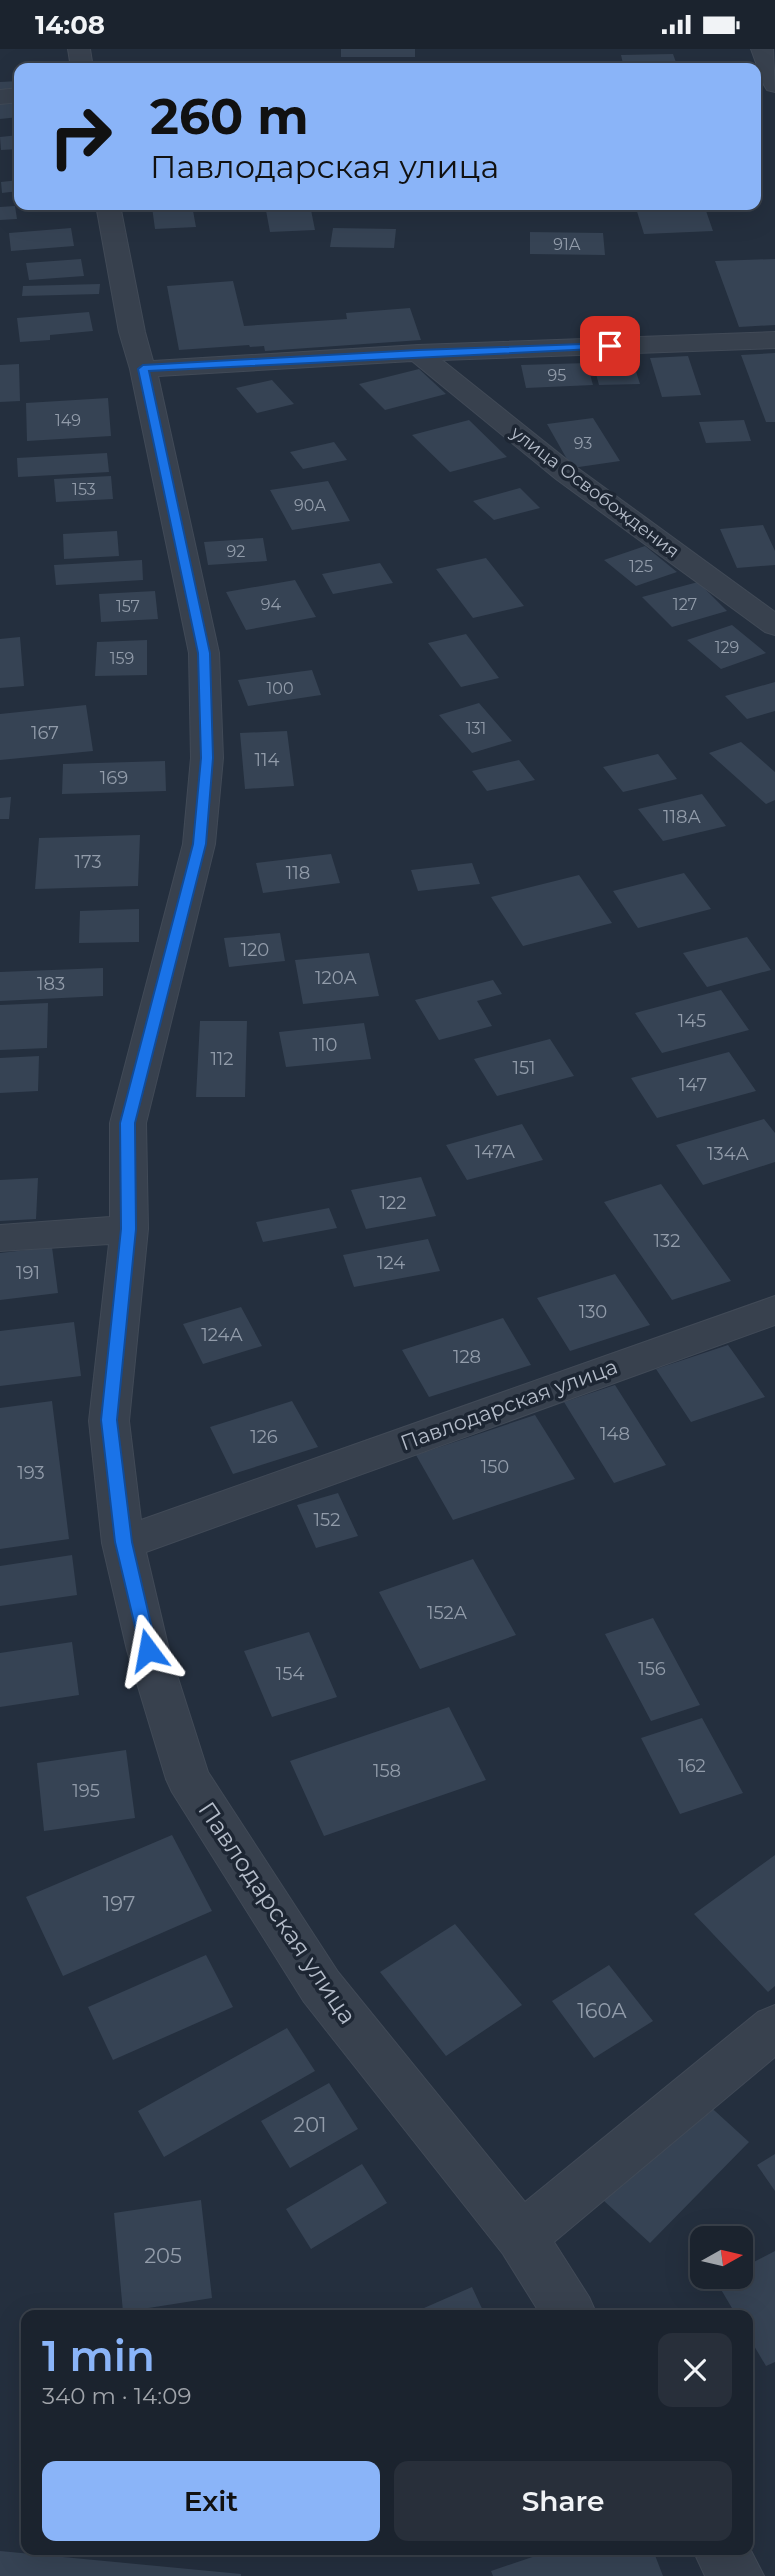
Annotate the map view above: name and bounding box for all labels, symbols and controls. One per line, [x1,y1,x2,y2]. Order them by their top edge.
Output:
text: 14:08 [35,9,105,41]
text: 260 m [150,87,309,146]
icon: right [35,91,126,182]
text: Павлодарская улица [150,147,499,186]
house number: 91А [553,235,581,254]
pin [580,316,640,376]
icon: arrive [591,327,629,365]
house number: 95 [548,366,566,385]
house number: 149 [55,411,81,430]
street label: улица Освобождения [506,421,683,562]
house number: 93 [574,434,592,453]
house number: 153 [72,480,96,499]
house number: 90А [294,496,326,515]
house number: 92 [227,542,245,561]
house number: 125 [629,557,653,576]
house number: 94 [261,595,282,614]
house number: 127 [673,595,697,614]
house number: 157 [116,597,140,616]
house number: 129 [715,638,739,657]
house number: 159 [110,649,134,668]
house number: 100 [267,679,293,698]
house number: 131 [466,719,486,738]
house number: 167 [31,722,59,744]
house number: 114 [255,749,280,771]
house number: 169 [100,767,128,789]
house number: 118А [663,806,701,828]
house number: 173 [74,851,102,873]
house number: 118 [286,862,310,884]
house number: 120 [241,939,269,961]
house number: 120А [315,967,358,989]
house number: 183 [37,973,65,995]
house number: 145 [678,1010,706,1032]
house number: 110 [313,1034,337,1056]
house number: 112 [210,1048,234,1070]
house number: 151 [512,1057,536,1079]
house number: 147 [679,1074,707,1096]
house number: 147А [475,1141,516,1163]
house number: 134А [707,1143,750,1165]
house number: 122 [380,1192,406,1214]
house number: 132 [654,1230,680,1252]
house number: 124 [377,1252,405,1274]
house number: 191 [16,1262,40,1284]
house number: 130 [579,1301,607,1323]
house number: 124А [201,1324,243,1346]
house number: 128 [453,1346,481,1368]
street label: Павлодарская улица [397,1354,621,1455]
house number: 148 [600,1423,630,1445]
house number: 126 [250,1426,278,1448]
house number: 150 [481,1456,509,1478]
house number: 193 [17,1462,45,1484]
house number: 152 [314,1509,340,1531]
house number: 152А [427,1602,468,1624]
position arrow [111,1613,185,1687]
house number: 156 [638,1658,666,1680]
house number: 154 [276,1663,304,1685]
house number: 162 [678,1755,706,1777]
house number: 158 [373,1760,401,1782]
house number: 195 [72,1780,100,1802]
street label: Павлодарская улица [192,1796,363,2029]
house number: 197 [103,1891,135,1916]
house number: 160А [577,1998,627,2023]
house number: 201 [293,2112,327,2137]
north arrow [690,2226,752,2289]
map controls [690,2226,753,2289]
house number: 205 [144,2243,182,2268]
text: 1 min [42,2330,155,2382]
button: close [658,2333,732,2407]
text: 340 m · 14:09 [42,2382,191,2410]
button: Exit [42,2461,380,2541]
button: Share [394,2461,732,2541]

